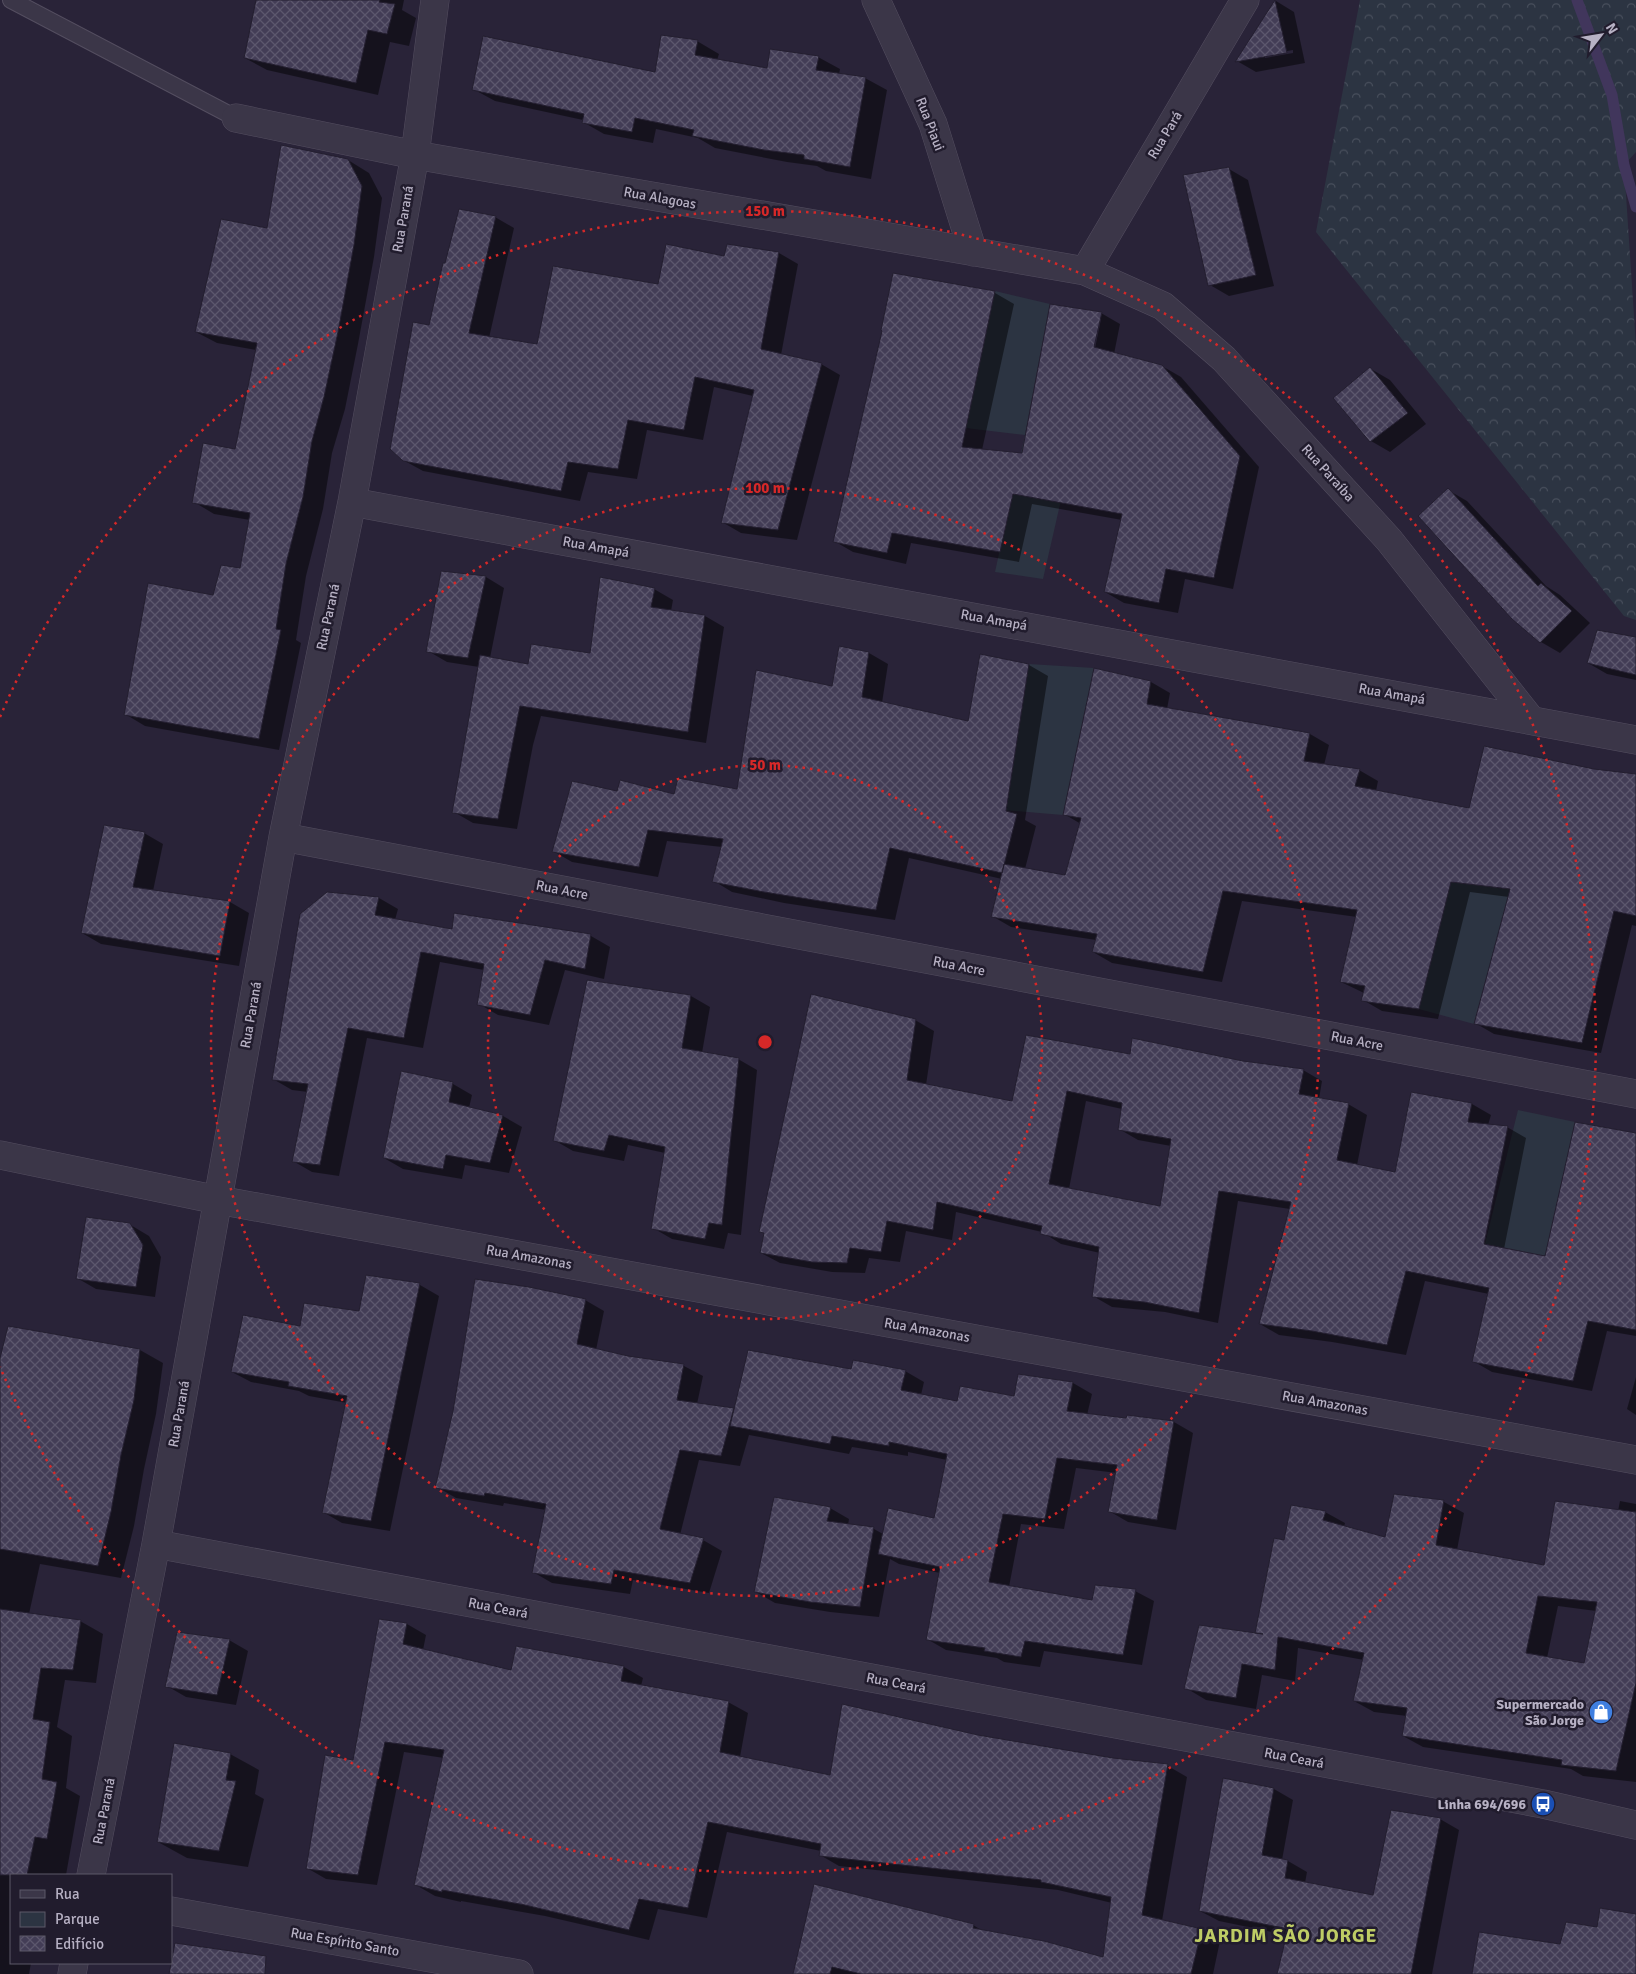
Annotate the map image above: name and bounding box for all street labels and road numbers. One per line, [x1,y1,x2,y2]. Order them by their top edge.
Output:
street label: Rua Piaui [912,95,948,153]
street label: Rua Pará [1144,108,1186,162]
street label: Rua Alagoas [622,183,698,213]
street label: Rua Paraná [389,184,417,254]
street label: Rua Paraíba [1298,441,1358,505]
street label: Rua Amapá [561,533,631,561]
street label: Rua Paraná [313,582,343,652]
street label: Rua Amapá [959,606,1029,634]
street label: Rua Amapá [1357,680,1427,708]
street label: Rua Acre [534,877,590,903]
street label: Rua Acre [931,953,987,979]
street label: Rua Paraná [237,980,265,1050]
street label: Rua Acre [1329,1028,1385,1054]
street label: Rua Amazonas [485,1241,573,1273]
street label: Rua Amazonas [883,1314,971,1346]
street label: Rua Paraná [165,1379,193,1449]
street label: Rua Amazonas [1281,1387,1369,1419]
street label: Rua Ceará [467,1594,529,1622]
street label: Rua Ceará [865,1669,927,1697]
street label: Rua Ceará [1263,1744,1325,1772]
street label: Rua Paraná [89,1776,119,1846]
street label: Rua Espírito Santo [289,1924,401,1960]

